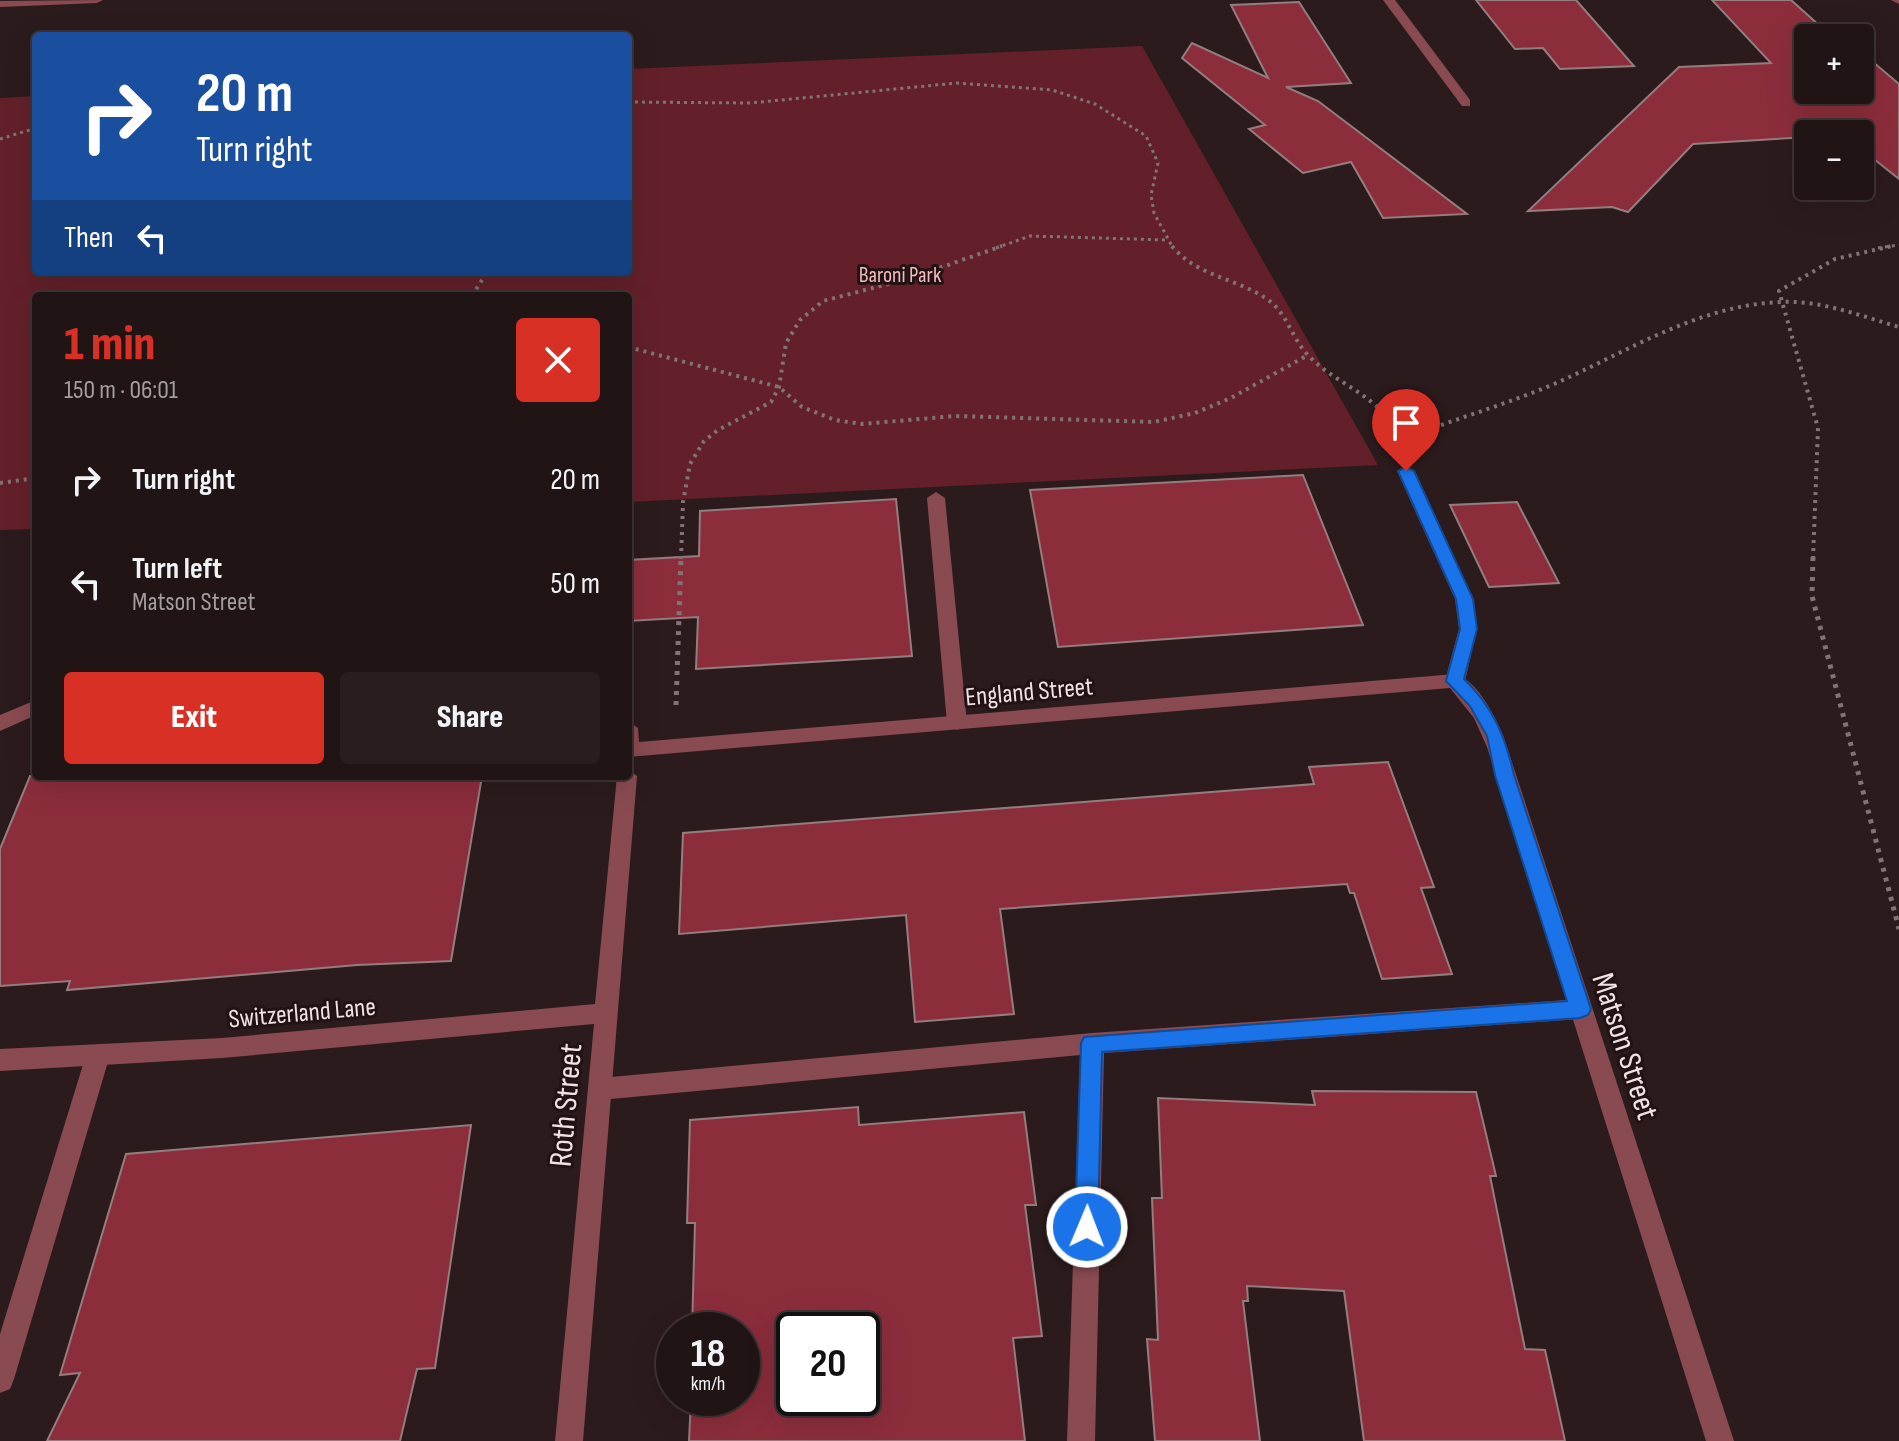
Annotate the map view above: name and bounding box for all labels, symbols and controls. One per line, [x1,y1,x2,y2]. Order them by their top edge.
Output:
map controls [1794,24,1874,200]
button: + [1794,24,1874,104]
text: 20 m [196,61,293,128]
icon: right [64,64,168,168]
button: − [1794,120,1874,200]
text: Turn right [196,129,313,172]
icon: left [130,216,174,260]
text: Then [64,220,114,256]
park label: Baroni Park [859,262,942,289]
text: 1 min [64,316,155,373]
button: close [516,318,600,402]
text: 150 m · 06:01 [64,375,178,406]
pin [1372,389,1440,471]
icon: arrive [1384,401,1428,445]
icon: right [64,458,108,502]
text: Turn right [132,462,235,498]
text: 20 m [550,462,600,498]
text: Turn left [132,551,222,587]
icon: left [64,562,108,606]
text: 50 m [551,566,600,602]
text: Matson Street [132,587,255,618]
street label: England Street [964,671,1094,714]
button: Exit [64,672,324,764]
button: Share [340,672,600,764]
street label: Matson Street [1583,968,1667,1125]
street label: Switzerland Lane [227,992,377,1035]
street label: Roth Street [542,1042,591,1168]
position arrow [1045,1185,1129,1269]
speed limit sign: 20 [776,1312,880,1416]
text: 18 [691,1330,725,1378]
text: km/h [691,1372,725,1396]

